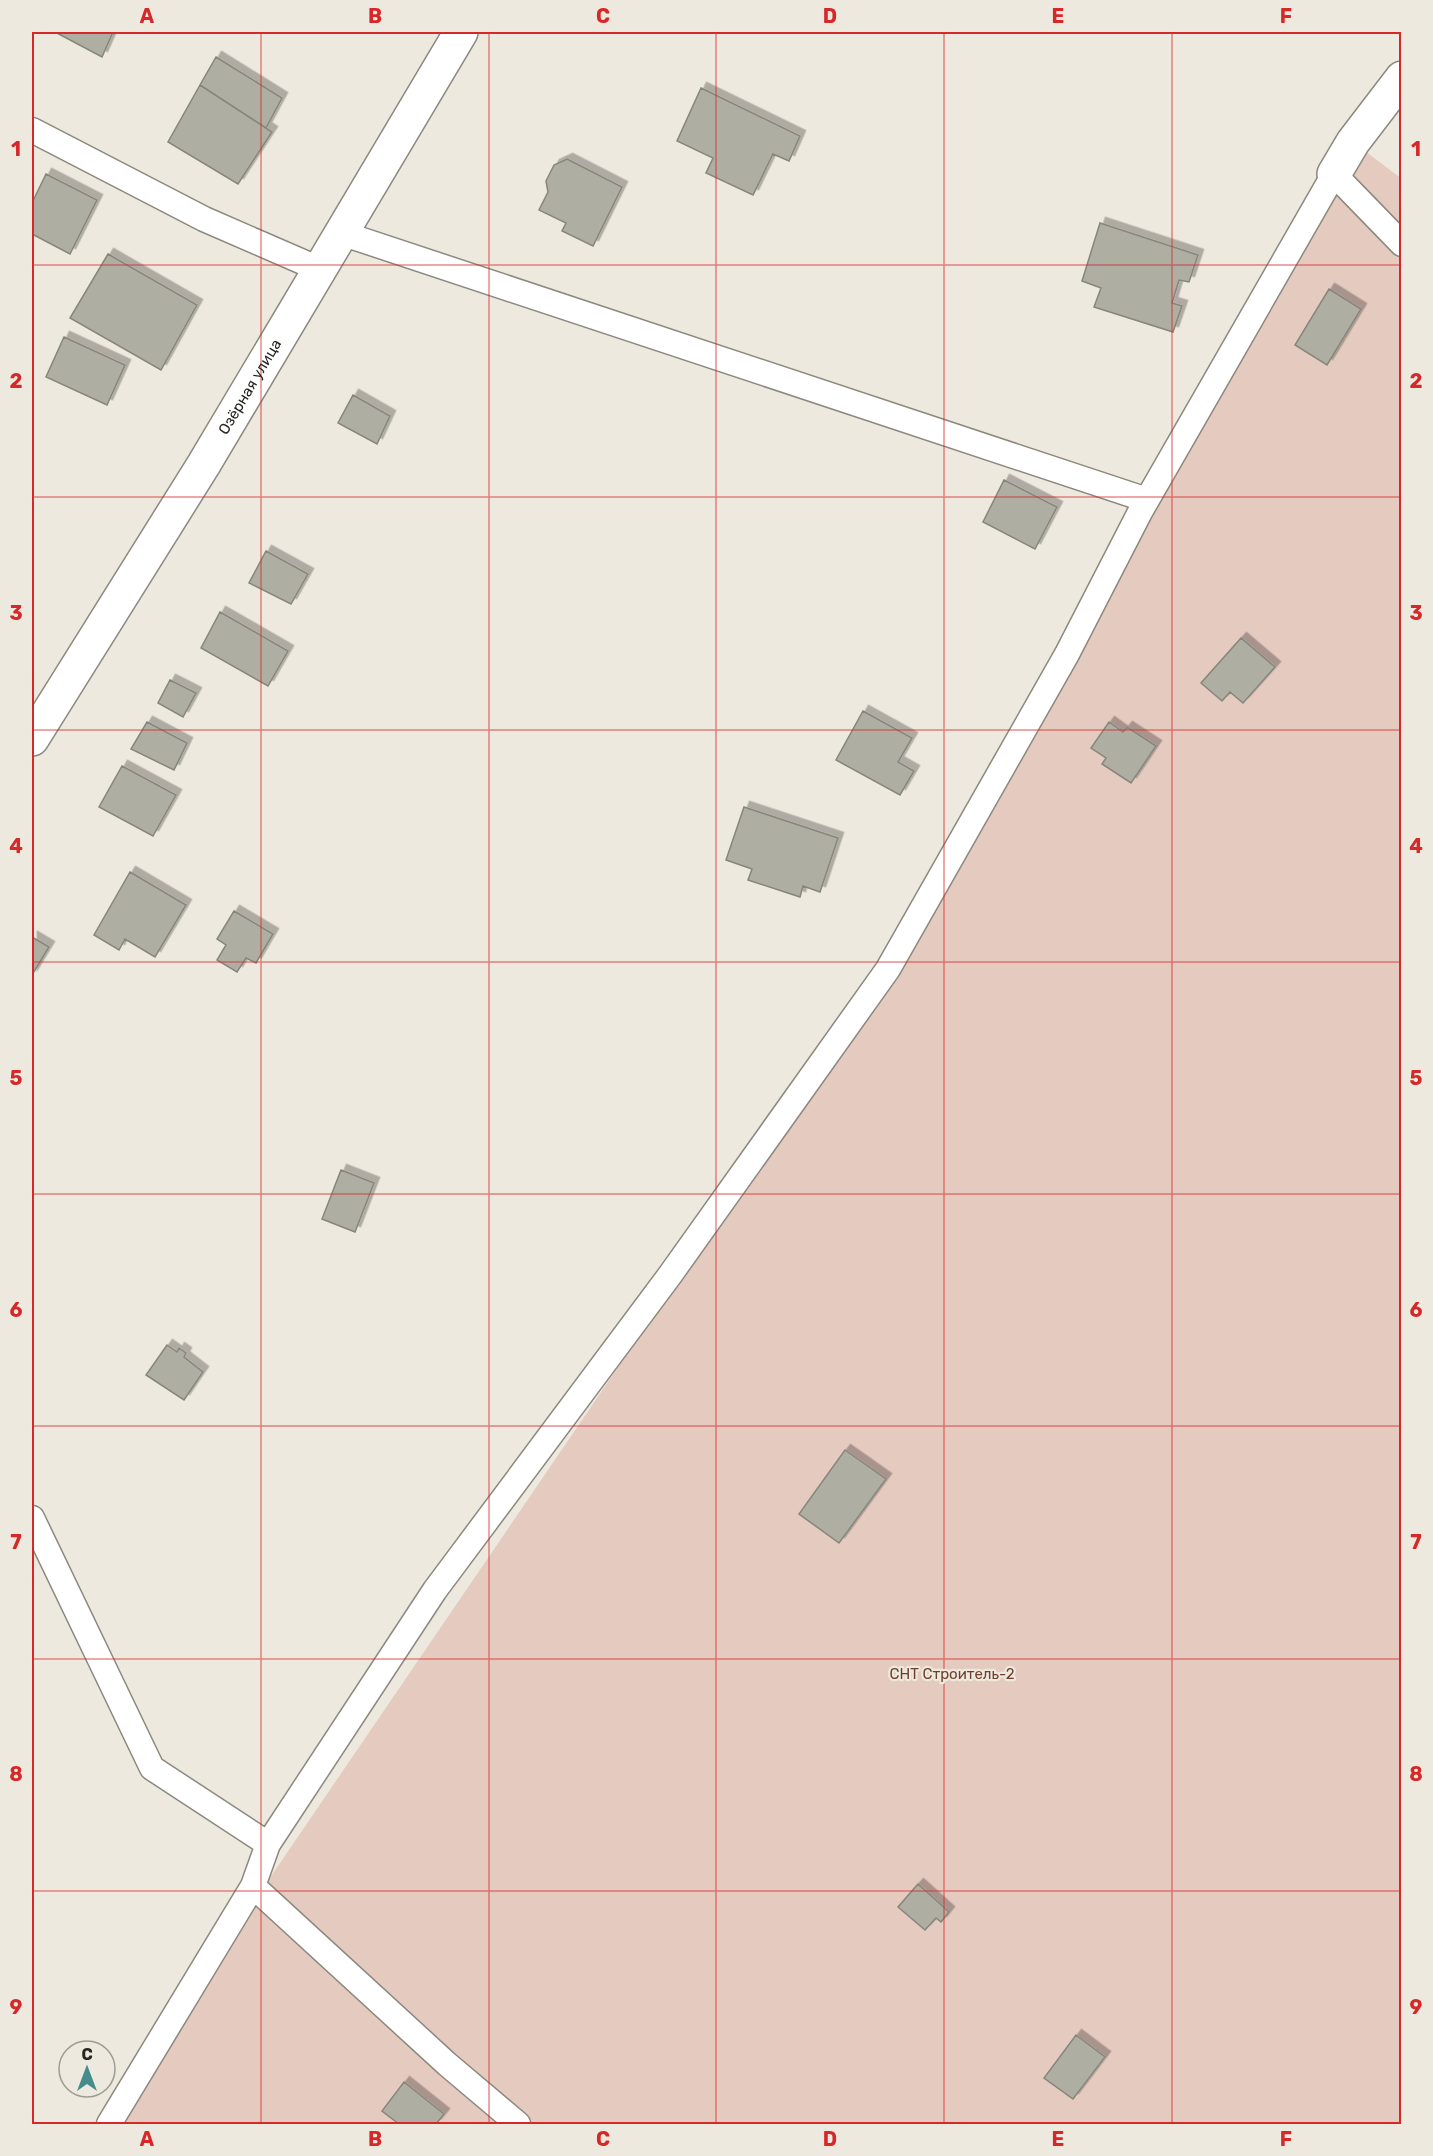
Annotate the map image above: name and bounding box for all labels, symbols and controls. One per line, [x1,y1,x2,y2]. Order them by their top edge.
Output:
text: A [140,4,155,28]
text: B [368,4,382,28]
text: C [596,4,610,28]
text: D [823,4,837,28]
text: E [1052,4,1064,28]
text: F [1280,4,1292,28]
text: 1 [11,137,21,161]
text: 1 [1411,137,1421,161]
street label: Озёрная улица [215,336,285,438]
text: 2 [10,369,23,393]
text: 2 [1410,369,1423,393]
text: 3 [9,601,23,625]
text: 3 [1409,601,1423,625]
text: 4 [9,834,23,858]
text: 4 [1409,834,1423,858]
text: 5 [10,1066,23,1090]
text: 5 [1410,1066,1423,1090]
text: 6 [9,1298,23,1322]
text: 6 [1409,1298,1423,1322]
text: 7 [10,1530,22,1554]
text: 7 [1410,1530,1422,1554]
park label: СНТ Строитель-2 [889,1665,1015,1683]
text: 8 [9,1762,23,1786]
text: 8 [1409,1762,1423,1786]
text: 9 [10,1995,23,2019]
text: 9 [1410,1995,1423,2019]
north arrow [57,2039,117,2099]
text: С [81,2045,93,2064]
text: A [140,2127,155,2151]
text: B [368,2127,382,2151]
text: C [596,2127,610,2151]
text: D [823,2127,837,2151]
text: E [1052,2127,1064,2151]
text: F [1280,2127,1292,2151]

